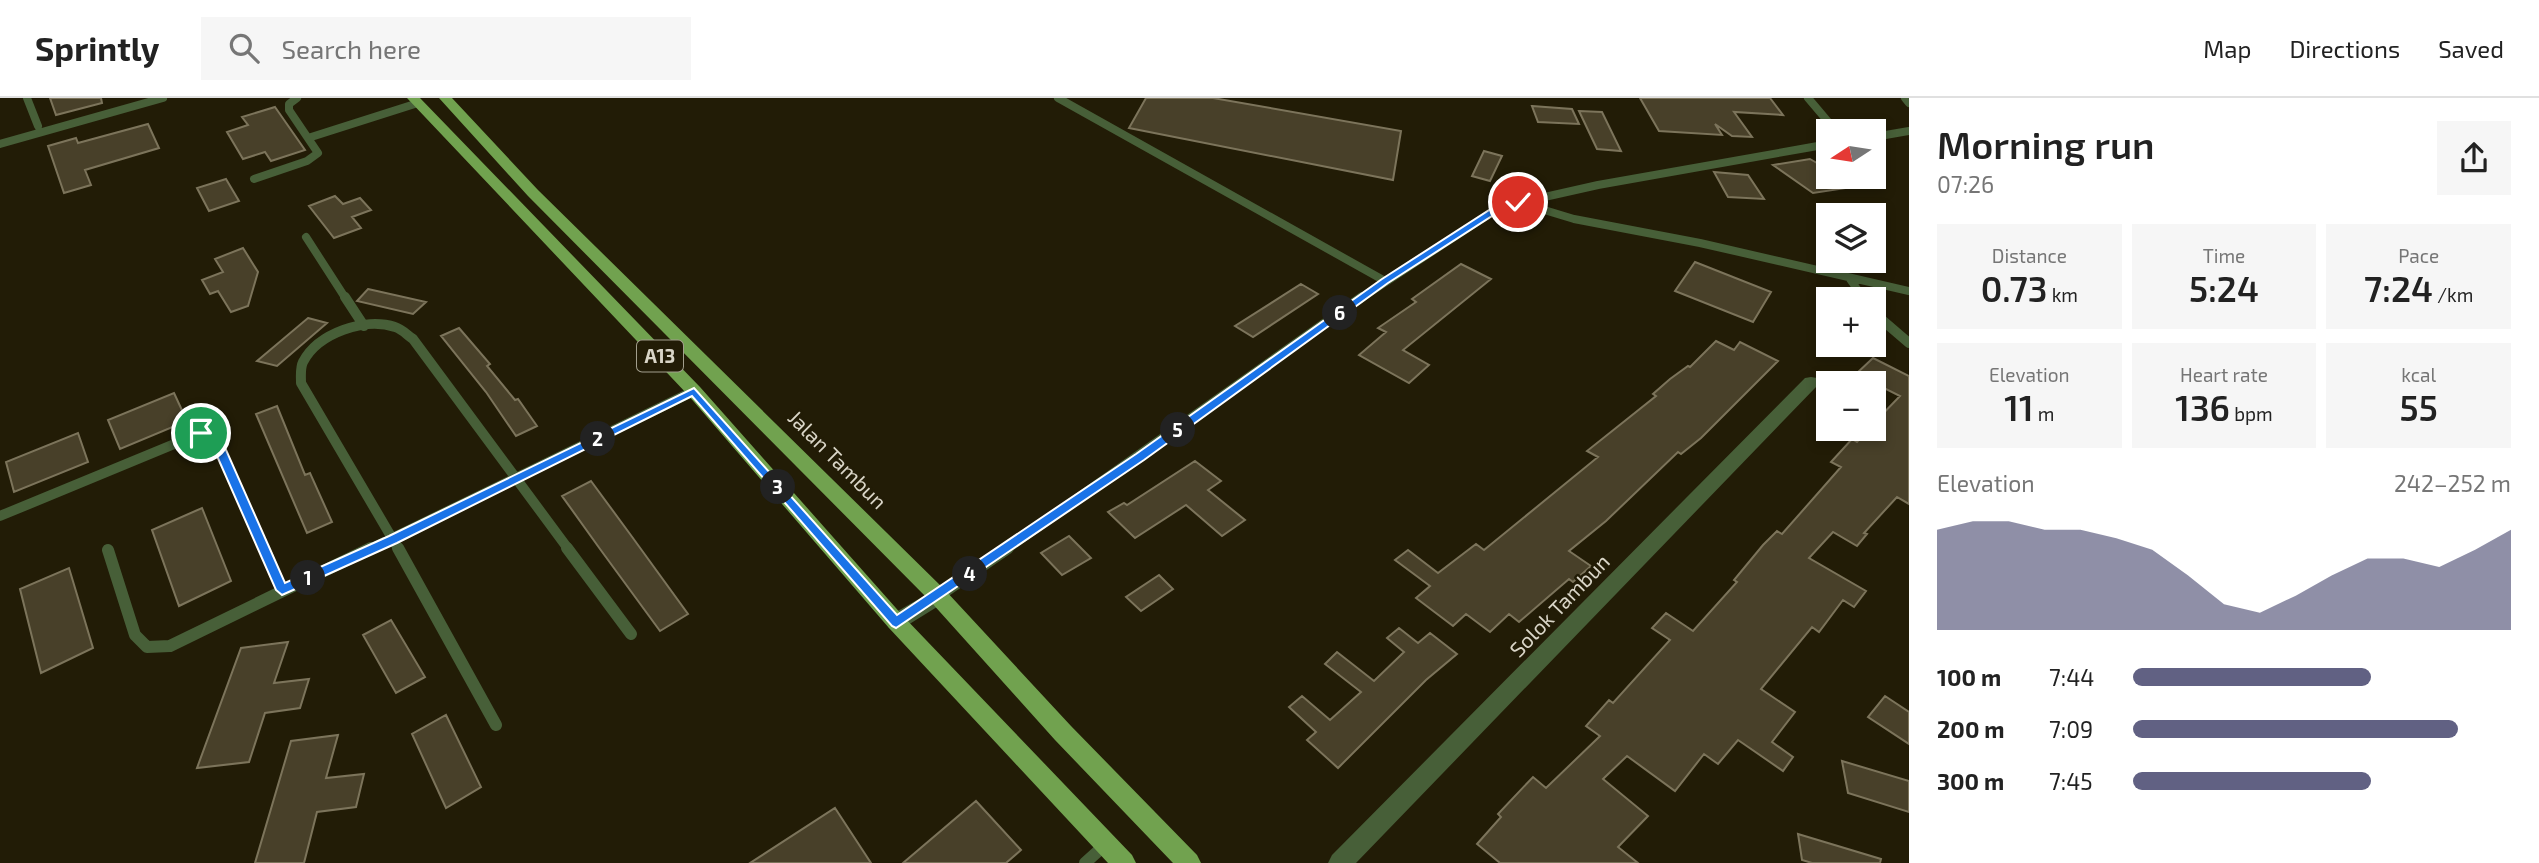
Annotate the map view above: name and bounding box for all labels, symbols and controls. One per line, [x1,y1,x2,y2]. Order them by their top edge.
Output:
search box [201,17,691,80]
text: Sprintly [35,28,159,68]
icon: search [225,29,263,67]
text: Search here [281,33,421,64]
text: Map [2203,34,2251,63]
text: Directions [2289,34,2400,63]
text: Saved [2438,34,2504,63]
north arrow [1816,119,1886,189]
map controls [1816,119,1886,441]
text: Morning run [1937,121,2155,167]
button: share [2437,121,2511,195]
text: 07:26 [1937,170,1994,198]
pin [1488,172,1548,232]
icon: check [1499,183,1537,221]
button: layers [1816,203,1886,273]
text: Distance [1992,244,2067,267]
text: Time [2203,244,2245,267]
text: Pace [2398,244,2439,267]
text: 0.73 [1981,267,2047,309]
text: 5:24 [2189,267,2259,309]
text: 7:24 [2364,267,2433,309]
text: km [2047,283,2078,306]
text: /km [2433,283,2473,306]
button: + [1816,287,1886,357]
pin: 6 [1322,296,1358,330]
text: 6 [1334,301,1345,324]
road number: A13 [637,340,683,372]
text: Elevation [1989,363,2070,386]
text: Heart rate [2180,363,2268,386]
text: kcal [2401,363,2436,386]
button: − [1816,371,1886,441]
text: 11 [2004,386,2034,428]
text: 136 [2175,386,2230,428]
text: 55 [2400,386,2438,428]
text: m [2034,402,2054,425]
text: bpm [2230,402,2273,425]
pin [171,403,231,463]
street label: Jalan Tambun [784,404,893,513]
pin: 5 [1160,412,1196,448]
icon: arrive [182,414,220,452]
text: 5 [1172,418,1183,441]
pin: 2 [580,422,616,456]
text: 2 [592,427,603,450]
text: Elevation [1937,469,2035,497]
text: 242–252 m [2394,469,2511,497]
pin: 3 [760,470,796,504]
text: 3 [772,475,783,498]
street label: Solok Tambun [1504,548,1614,661]
pin: 4 [953,556,988,592]
pin: 1 [290,560,326,596]
text: 4 [963,562,976,585]
text: 1 [303,566,312,589]
text: 100 m [1937,663,2001,691]
text: 7:44 [2049,663,2095,691]
text: 200 m [1937,715,2005,743]
text: 7:09 [2049,715,2093,743]
text: 300 m [1937,767,2004,795]
text: 7:45 [2049,767,2093,795]

